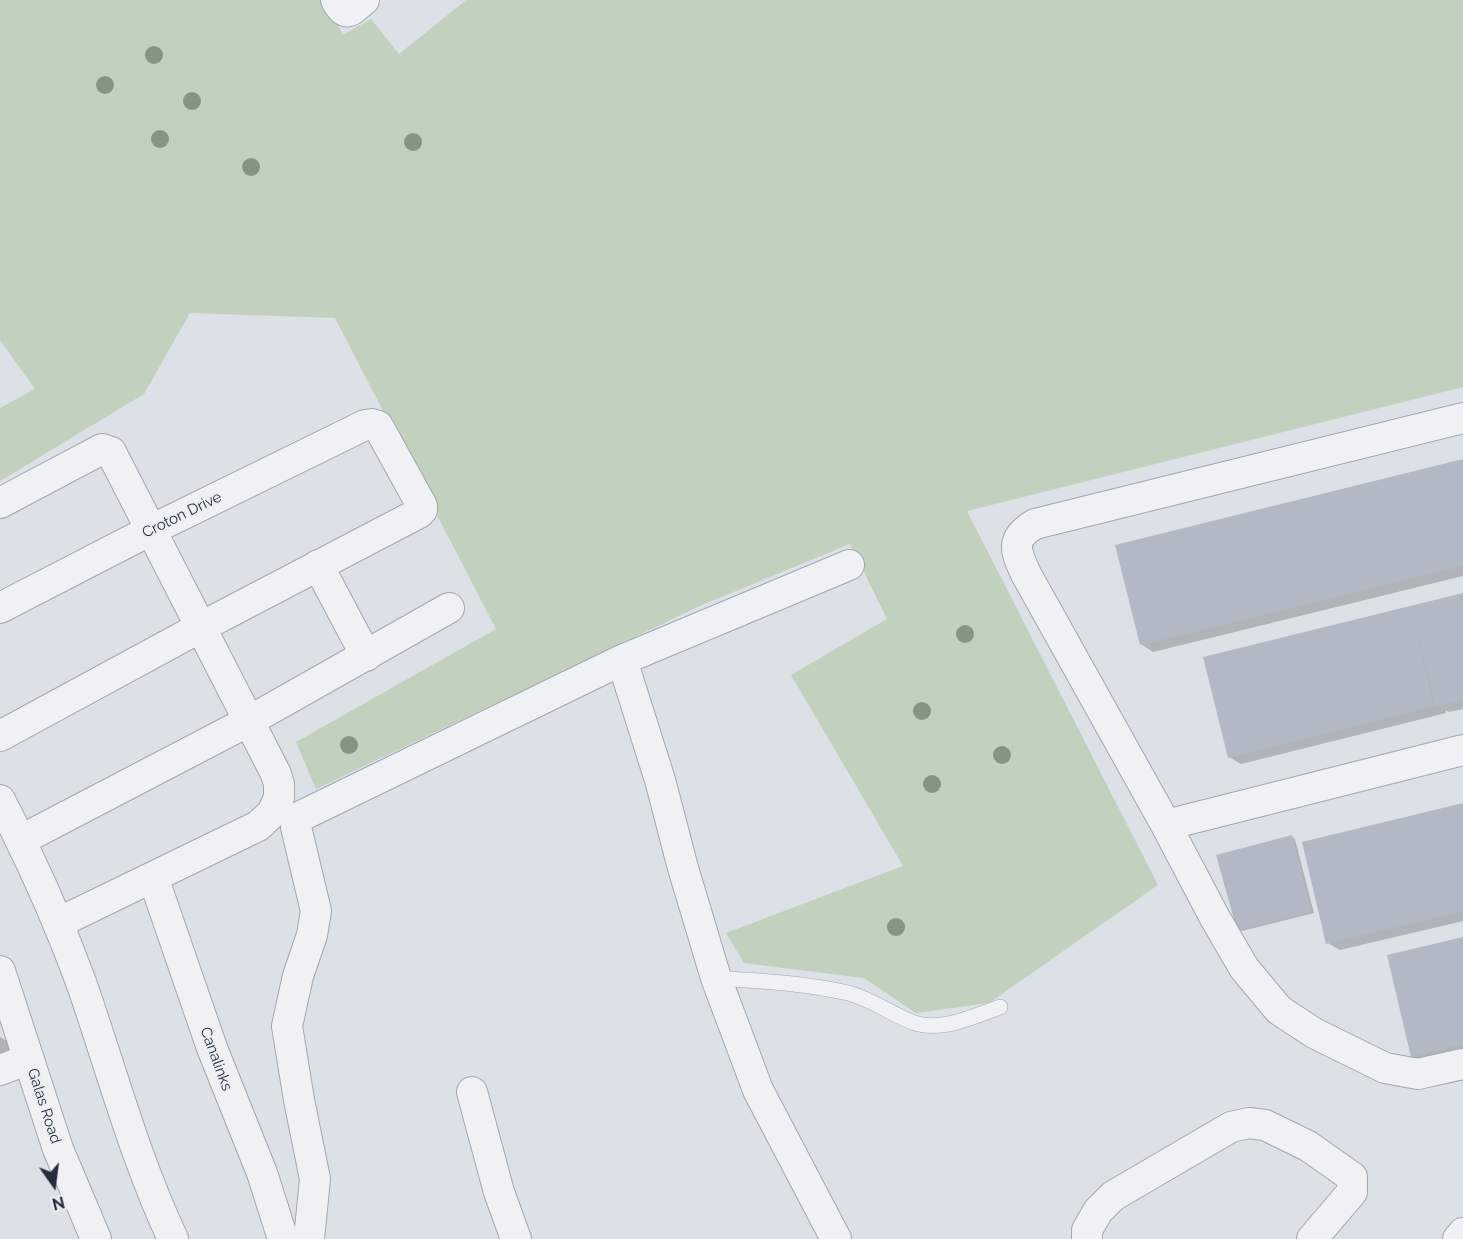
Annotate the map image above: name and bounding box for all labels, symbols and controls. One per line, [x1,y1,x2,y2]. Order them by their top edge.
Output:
street label: Croton Drive [139,488,225,542]
street label: Canalinks [196,1025,236,1093]
street label: Galas Road [23,1066,65,1146]
north arrow [24,1155,84,1215]
text: N [50,1192,67,1214]

